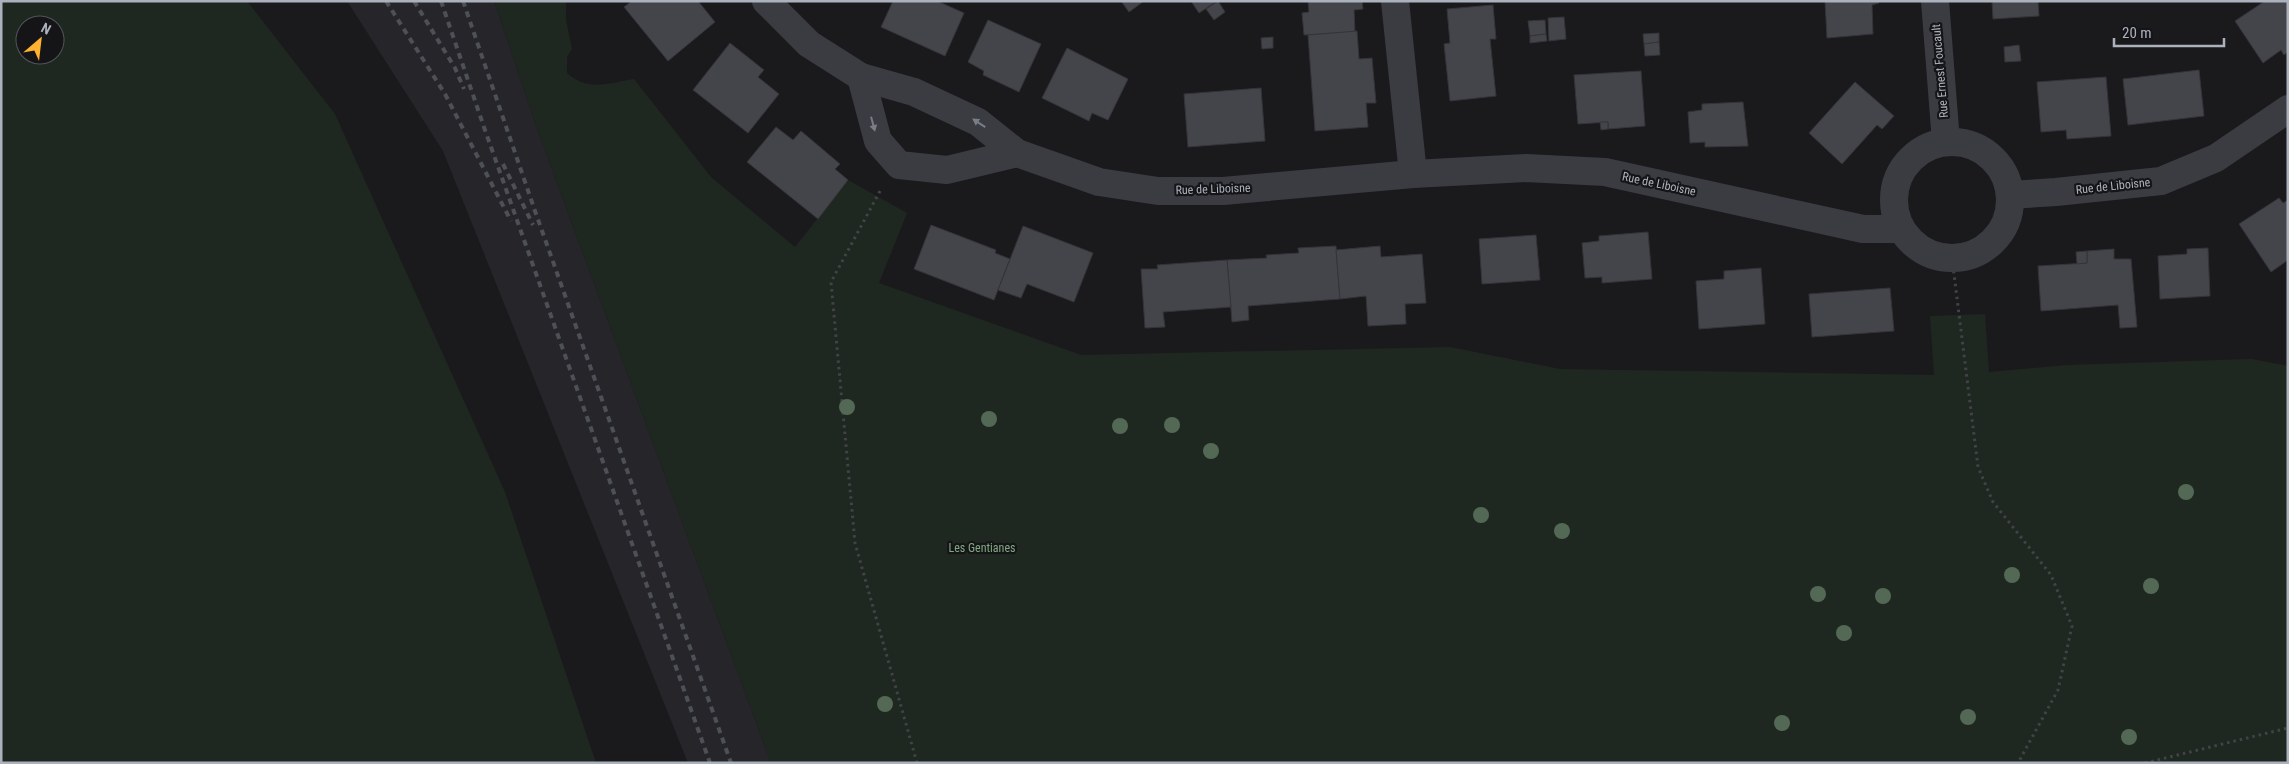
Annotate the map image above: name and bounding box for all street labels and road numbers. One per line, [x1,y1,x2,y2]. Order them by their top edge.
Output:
street label: Rue Ernest Foucault [1929,23,1951,119]
street label: Rue de Liboisne [1621,169,1697,199]
street label: Rue de Liboisne [2075,175,2151,197]
street label: Rue de Liboisne [1175,181,1251,197]

